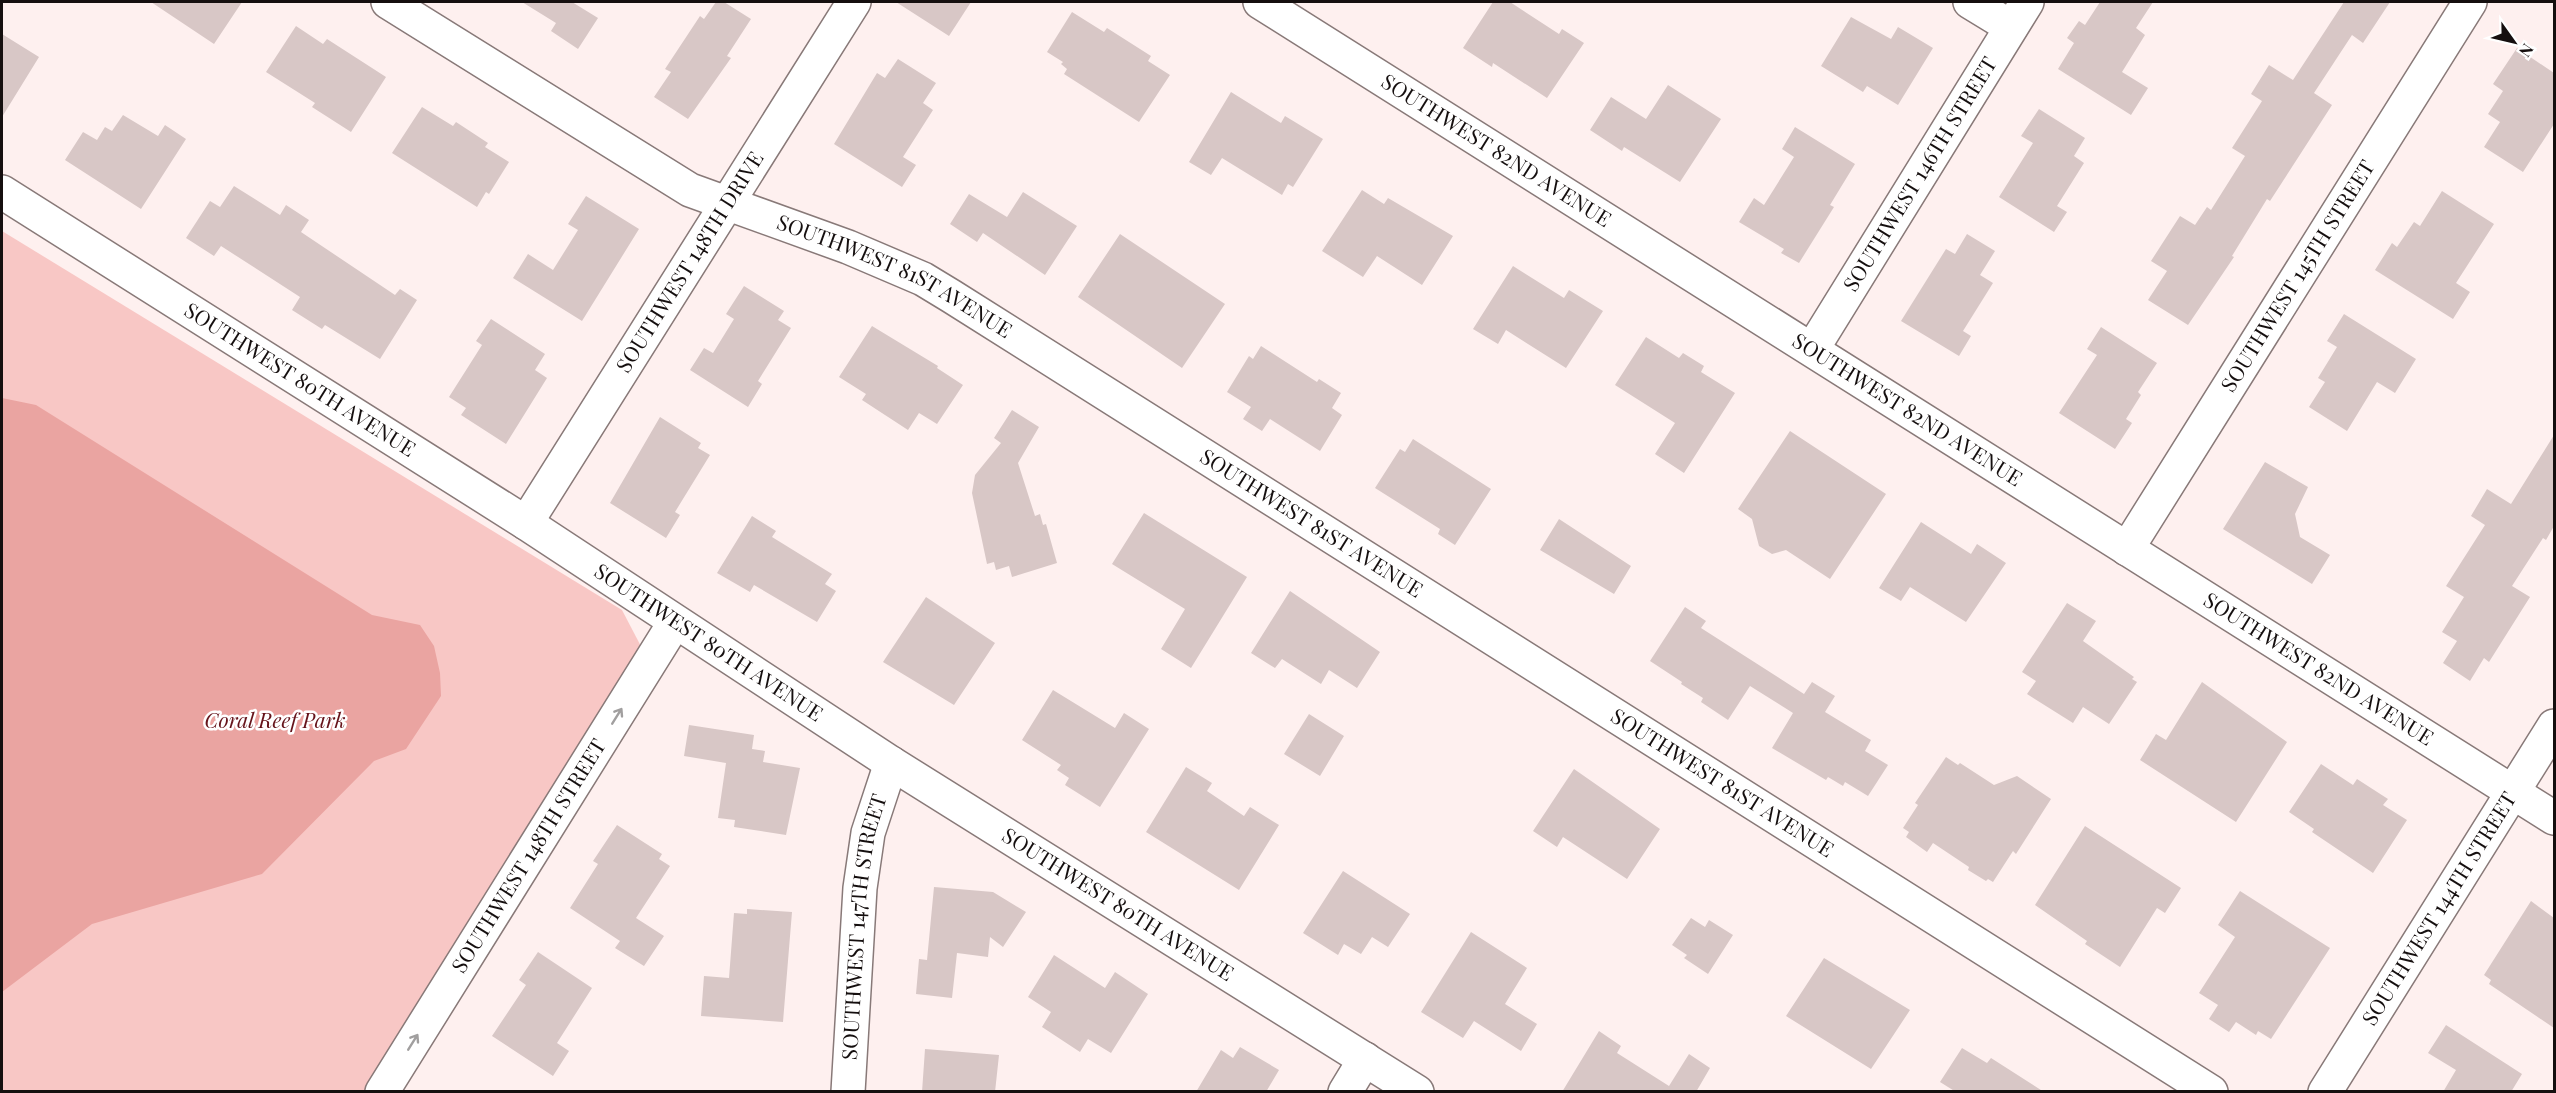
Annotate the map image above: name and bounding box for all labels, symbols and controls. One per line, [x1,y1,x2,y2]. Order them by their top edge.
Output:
north arrow [2484,12,2544,72]
text: N [2515,40,2539,62]
street label: SOUTHWEST 146TH STREET [1835,51,2002,296]
street label: SOUTHWEST 82ND AVENUE [1377,66,1617,232]
street label: SOUTHWEST 148TH DRIVE [608,145,768,377]
street label: SOUTHWEST 145TH STREET [2213,154,2380,396]
street label: SOUTHWEST 81ST AVENUE [774,207,1018,343]
street label: SOUTHWEST 80TH AVENUE [180,295,422,462]
street label: SOUTHWEST 82ND AVENUE [1788,325,2028,491]
street label: SOUTHWEST 81ST AVENUE [1196,441,1429,603]
street label: SOUTHWEST 80TH AVENUE [590,556,829,727]
street label: SOUTHWEST 82ND AVENUE [2199,585,2439,751]
street label: SOUTHWEST 81ST AVENUE [1606,701,1840,862]
park label: Coral Reef Park [204,705,346,733]
one-way arrow [611,708,623,725]
street label: SOUTHWEST 148TH STREET [444,733,611,977]
street label: SOUTHWEST 144TH STREET [2354,786,2521,1030]
street label: SOUTHWEST 147TH STREET [834,790,892,1061]
street label: SOUTHWEST 80TH AVENUE [998,820,1240,986]
one-way arrow [408,1034,420,1051]

